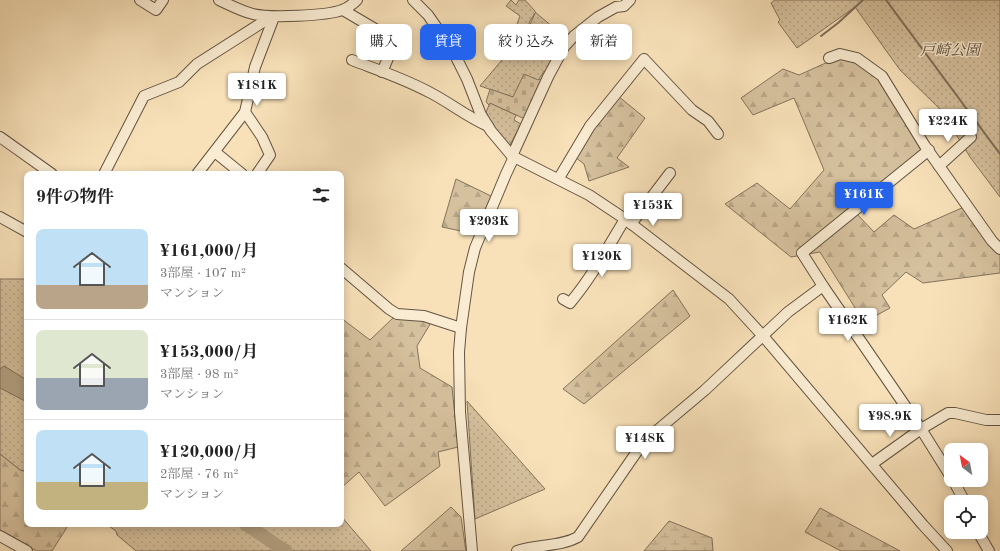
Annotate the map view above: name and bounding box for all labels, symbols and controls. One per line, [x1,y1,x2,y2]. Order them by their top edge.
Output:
chip: 購入 [356,24,412,60]
chip: 賃貸 [420,24,476,60]
chip: 絞り込み [484,24,568,60]
chip: 新着 [576,24,632,60]
park label: 戸崎公園 [920,42,983,59]
pin: ¥181K [229,73,285,107]
text: ¥181K [237,79,277,92]
pin: ¥224K [920,109,976,143]
text: ¥224K [928,115,968,128]
pin: ¥161K [836,182,892,216]
icon: filters [310,184,332,206]
text: ¥161K [844,188,884,201]
text: 9件の物件 [36,189,114,206]
pin: ¥153K [625,193,681,227]
text: ¥153K [633,199,673,212]
pin: ¥203K [461,209,517,243]
text: ¥203K [469,215,509,228]
text: ¥161,000/月 [160,243,258,260]
pin: ¥120K [574,244,630,278]
icon: home [68,245,116,293]
text: ¥120K [582,250,622,263]
text: 3部屋 · 107 m² [160,267,246,280]
text: マンション [160,287,224,300]
pin: ¥162K [820,308,876,342]
text: ¥162K [828,314,868,327]
text: ¥153,000/月 [160,344,258,361]
icon: home [68,346,116,394]
text: 3部屋 · 98 m² [160,368,238,381]
text: マンション [160,388,224,401]
pin: ¥98.9K [857,404,923,438]
text: ¥98.9K [868,410,912,423]
pin: ¥148K [617,426,673,460]
text: ¥148K [625,432,665,445]
north arrow [944,443,988,487]
map controls [944,443,988,539]
text: ¥120,000/月 [160,444,258,461]
icon: home [68,446,116,494]
text: 2部屋 · 76 m² [160,468,238,481]
text: マンション [160,488,224,501]
button: locate [944,495,988,539]

